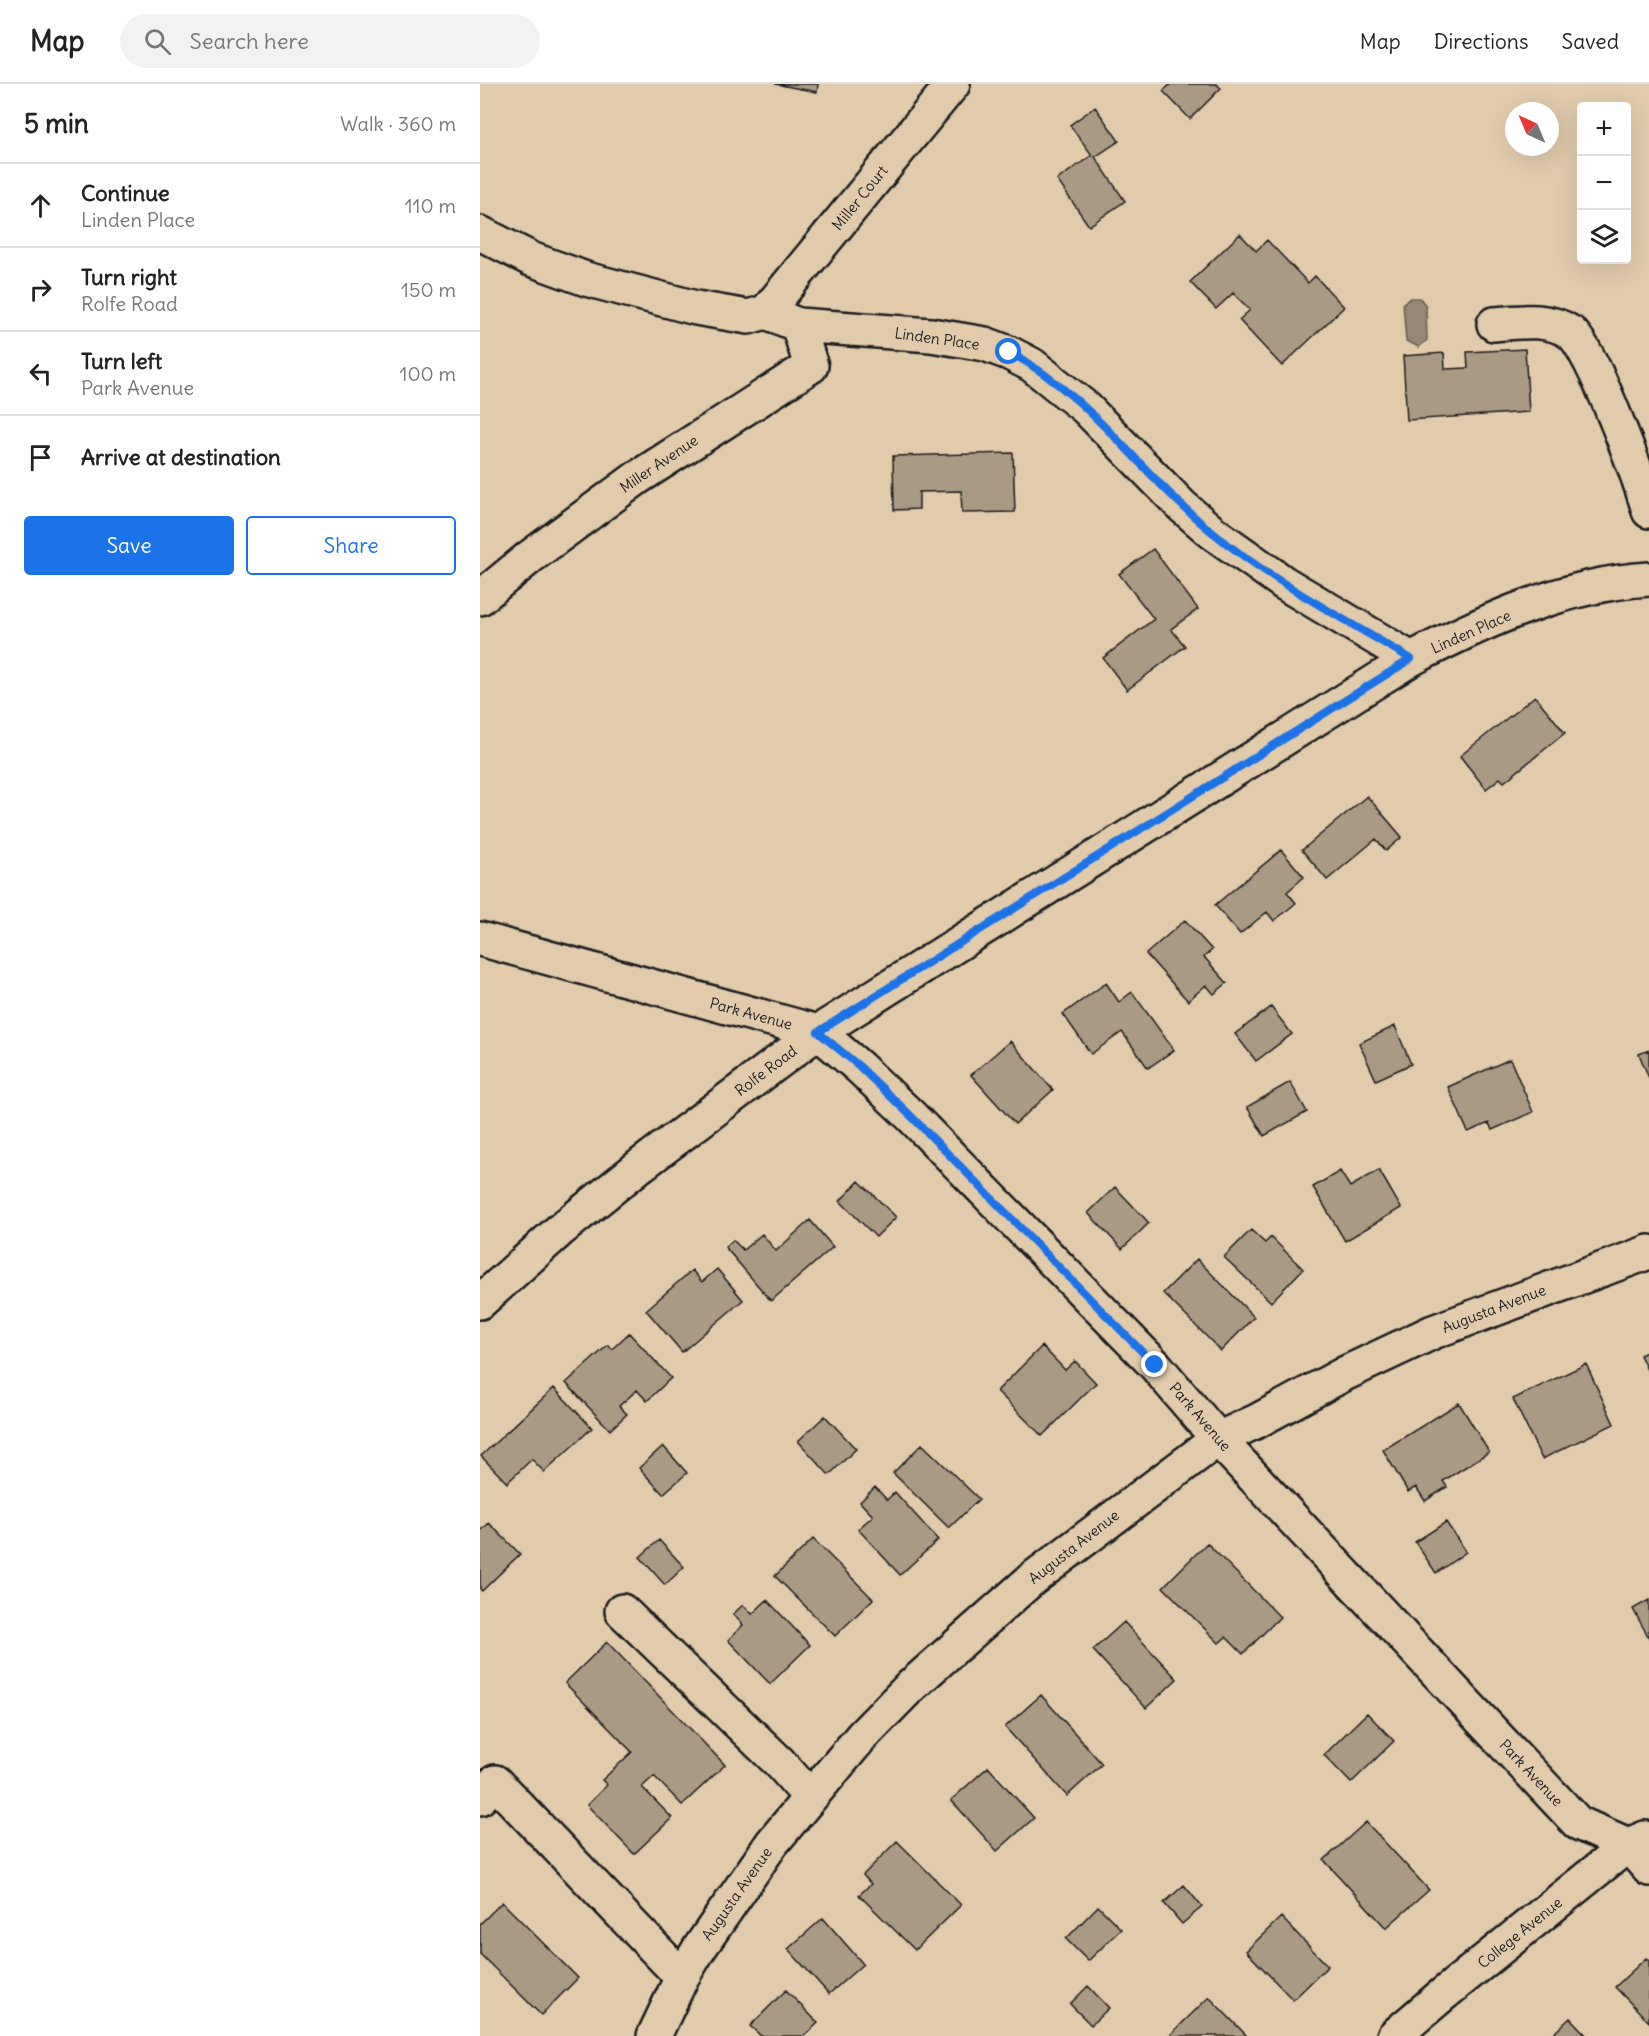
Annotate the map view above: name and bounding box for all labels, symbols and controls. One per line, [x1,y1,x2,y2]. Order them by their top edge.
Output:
search box [120,14,540,68]
text: Map [30,23,84,59]
icon: search [141,25,174,58]
text: Search here [189,27,309,55]
text: Map [1360,28,1401,55]
text: Directions [1434,28,1528,55]
text: Saved [1561,28,1619,55]
north arrow [1505,102,1559,156]
map controls [1577,102,1631,264]
button: + [1577,102,1631,156]
text: 5 min [24,107,89,140]
text: Walk · 360 m [340,111,456,136]
button: − [1577,156,1631,210]
street label: Miller Court [828,161,892,234]
text: Continue [81,179,170,207]
icon: ahead [24,189,57,222]
text: 110 m [405,193,456,218]
text: Linden Place [81,207,195,232]
button: layers [1577,210,1631,264]
text: Turn right [81,263,177,291]
icon: right [24,273,57,306]
text: 150 m [401,277,456,302]
text: Rolfe Road [81,291,178,316]
street label: Linden Place [893,323,981,354]
route start [995,338,1021,364]
text: Turn left [81,347,162,375]
icon: left [24,357,57,390]
text: 100 m [399,361,456,386]
text: Park Avenue [81,375,194,400]
street label: Miller Avenue [616,430,701,497]
icon: arrive [24,441,57,474]
text: Arrive at destination [81,443,281,471]
button: Save [24,516,234,575]
button: Share [246,516,456,575]
street label: Linden Place [1428,605,1514,658]
street label: Park Avenue [708,993,795,1034]
street label: Rolfe Road [731,1041,801,1100]
street label: Augusta Avenue [1439,1280,1548,1337]
route end [1141,1351,1167,1377]
street label: Park Avenue [1165,1378,1235,1455]
street label: Augusta Avenue [1025,1505,1123,1588]
street label: Park Avenue [1495,1735,1567,1810]
street label: Augusta Avenue [697,1843,776,1944]
street label: College Avenue [1474,1893,1566,1972]

